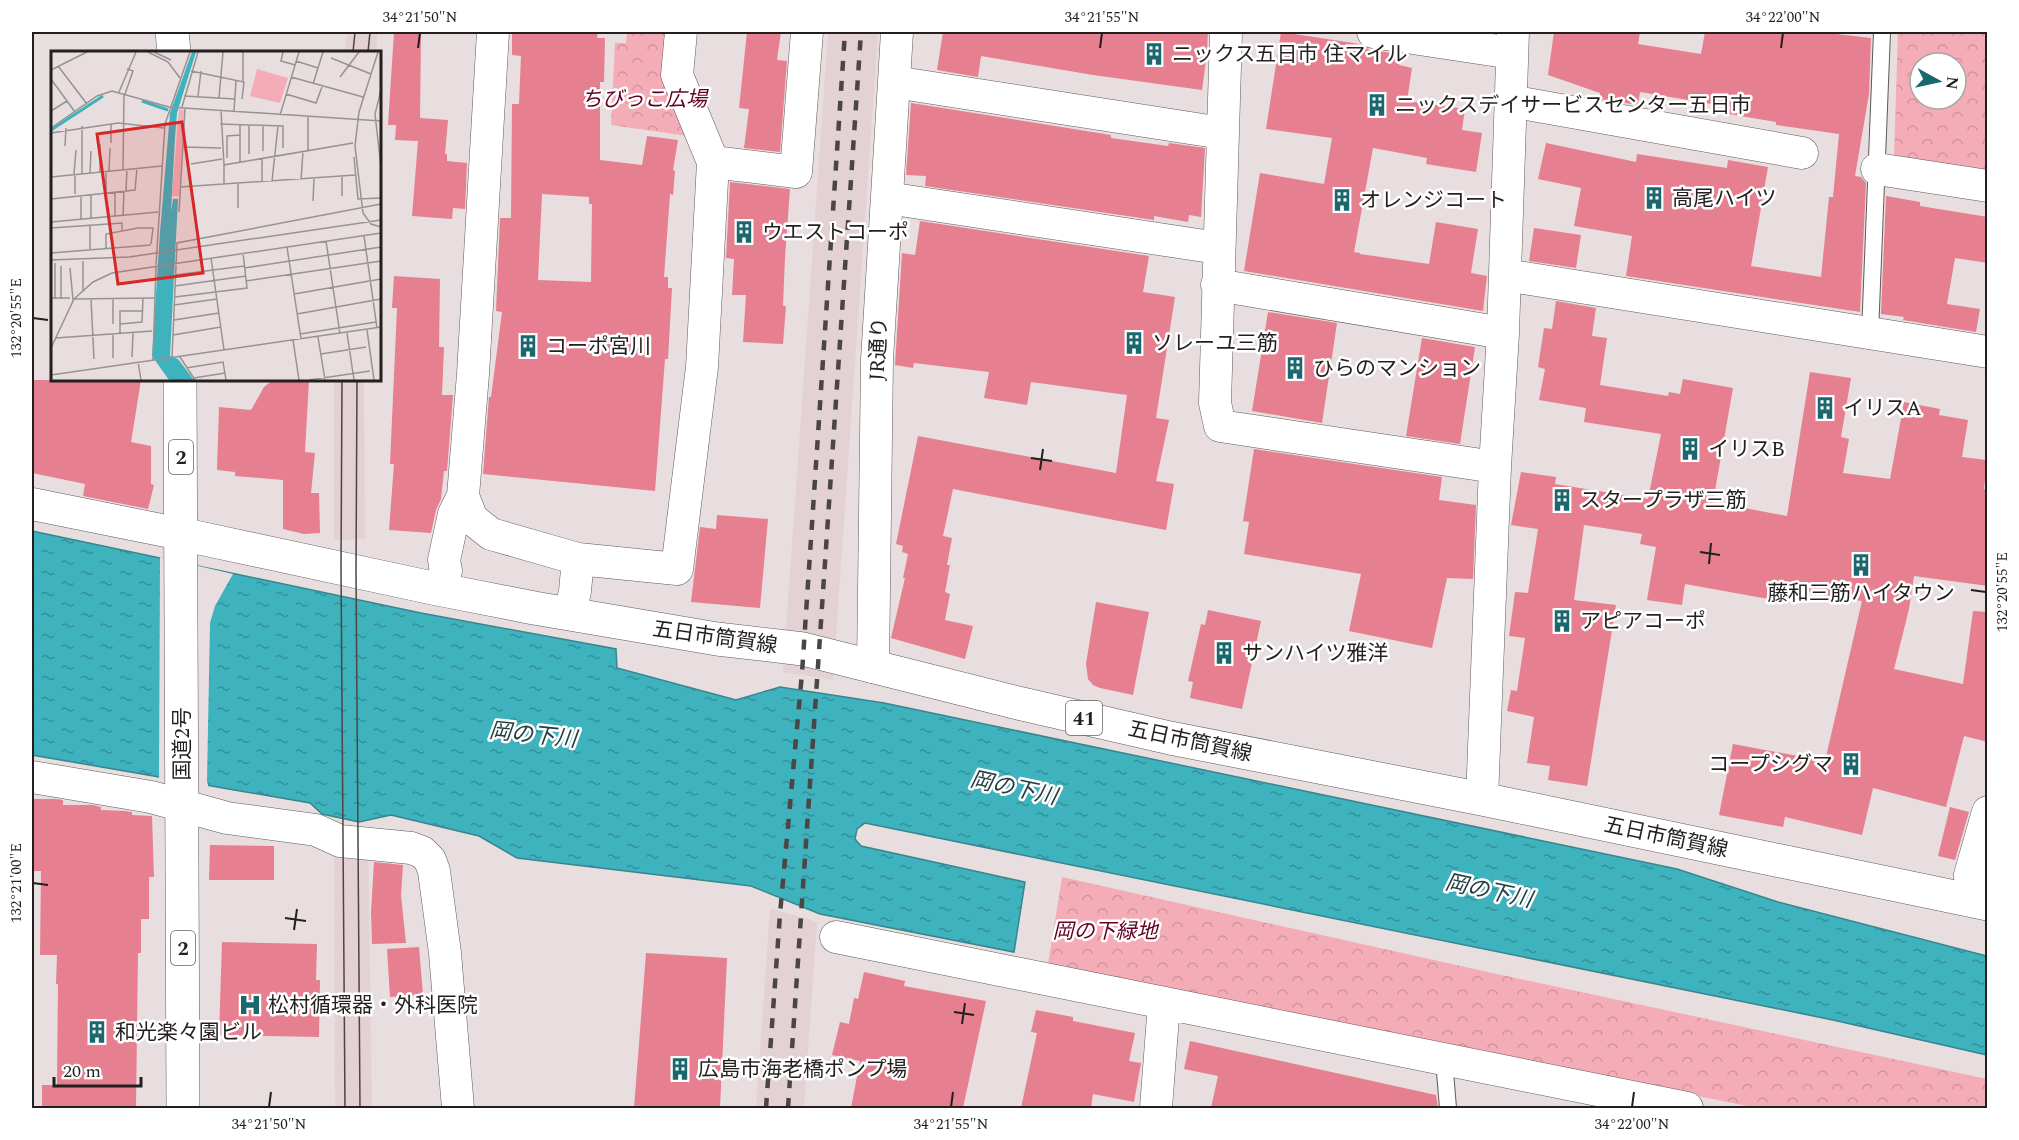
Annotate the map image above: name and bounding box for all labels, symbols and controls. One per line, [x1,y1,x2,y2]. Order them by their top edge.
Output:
text: 34°21'50"N [383,6,458,29]
text: 34°21'55"N [1065,6,1140,29]
text: 34°22'00"N [1746,6,1821,29]
place label: ニックス五日市 住マイル [1172,39,1408,71]
building icon: ニックス五日市 住マイル [1141,41,1167,67]
inset map [51,51,381,381]
north arrow [1908,51,1968,111]
text: N [1939,75,1965,91]
park label: ちびっこ広場 [581,84,709,116]
place label: ニックスデイサービスセンター五日市 [1395,90,1751,122]
building icon: ニックスデイサービスセンター五日市 [1364,92,1390,118]
place label: 高尾ハイツ [1672,183,1777,215]
place label: オレンジコート [1360,185,1507,217]
building icon: 高尾ハイツ [1641,185,1667,211]
building icon: オレンジコート [1329,187,1355,213]
place label: ウエストコーポ [762,217,909,249]
building icon: ウエストコーポ [731,219,757,245]
text: 132°20'55"E [5,278,28,358]
street label: JR通り [861,316,897,382]
place label: ソレーユ三筋 [1152,328,1278,360]
building icon: ソレーユ三筋 [1121,330,1147,356]
place label: コーポ宮川 [546,331,651,363]
building icon: コーポ宮川 [515,333,541,359]
place label: ひらのマンション [1313,353,1481,385]
building icon: ひらのマンション [1282,355,1308,381]
place label: イリスA [1843,393,1922,425]
building icon: イリスA [1812,395,1838,421]
place label: イリスB [1708,434,1785,466]
building icon: イリスB [1677,436,1703,462]
road number: 2 [169,440,193,474]
place label: スタープラザ三筋 [1580,485,1747,517]
building icon: スタープラザ三筋 [1549,487,1575,513]
building icon: 藤和三筋ハイタウン [1848,552,1874,578]
text: 132°20'55"E [1991,552,2014,632]
place label: 藤和三筋ハイタウン [1767,578,1955,610]
place label: アピアコーポ [1580,606,1706,638]
building icon: アピアコーポ [1549,608,1575,634]
street label: 五日市筒賀線 [650,613,779,663]
place label: サンハイツ雅洋 [1242,638,1389,670]
building icon: サンハイツ雅洋 [1211,640,1237,666]
road number: 41 [1066,701,1102,735]
street label: 国道2号 [167,707,199,781]
street label: 五日市筒賀線 [1125,713,1255,771]
water label: 岡の下川 [487,714,580,757]
place label: コープシグマ [1708,749,1833,781]
building icon: コープシグマ [1838,751,1864,777]
water label: 岡の下川 [967,763,1062,814]
street label: 五日市筒賀線 [1601,809,1731,867]
text: 132°21'00"E [5,843,28,923]
water label: 岡の下川 [1442,866,1537,917]
park label: 岡の下緑地 [1053,916,1159,948]
road number: 2 [171,931,195,965]
place label: 松村循環器・外科医院 [268,990,478,1022]
hospital icon: 松村循環器・外科医院 [237,992,263,1018]
place label: 和光楽々園ビル [115,1017,262,1049]
building icon: 和光楽々園ビル [84,1019,110,1045]
scale bar [54,1050,141,1088]
place label: 広島市海老橋ポンプ場 [698,1054,907,1086]
building icon: 広島市海老橋ポンプ場 [667,1056,693,1082]
text: 20 m [63,1058,101,1085]
text: 34°21'50"N [232,1113,307,1136]
text: 34°21'55"N [914,1113,989,1136]
text: 34°22'00"N [1595,1113,1670,1136]

